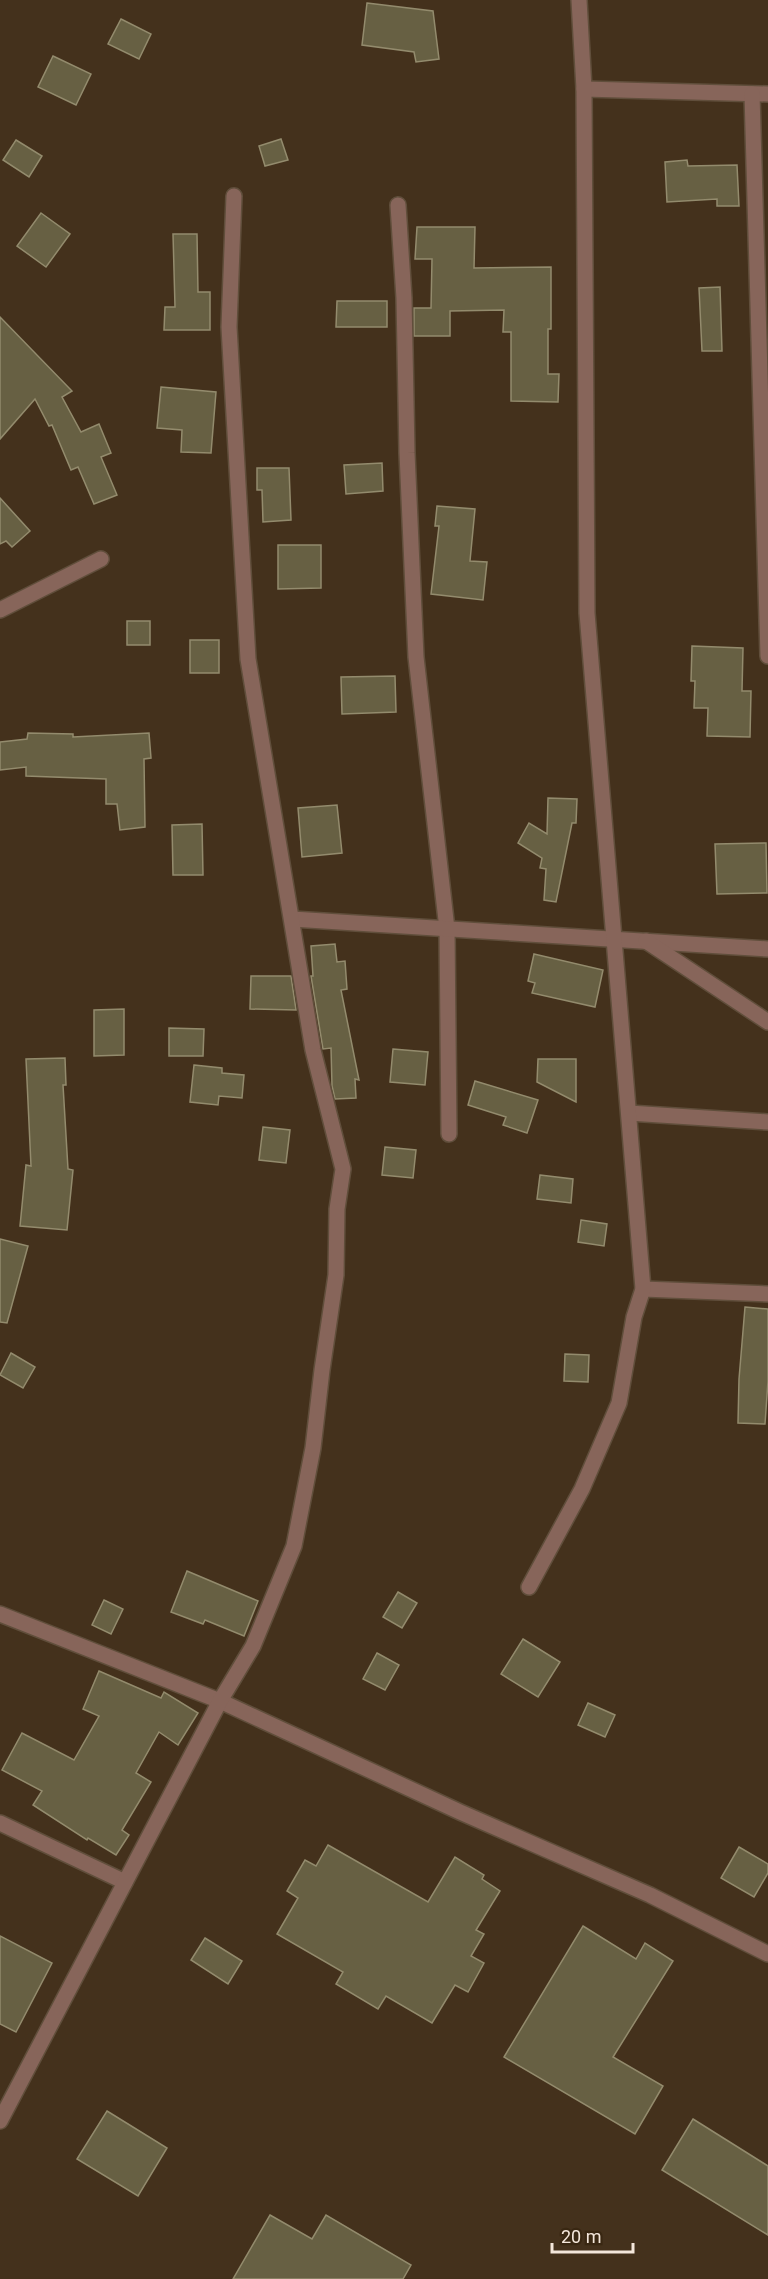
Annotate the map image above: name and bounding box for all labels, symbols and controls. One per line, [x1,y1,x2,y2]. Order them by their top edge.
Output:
scale bar [552,2216,633,2254]
text: 20 m [561,2226,601,2247]

